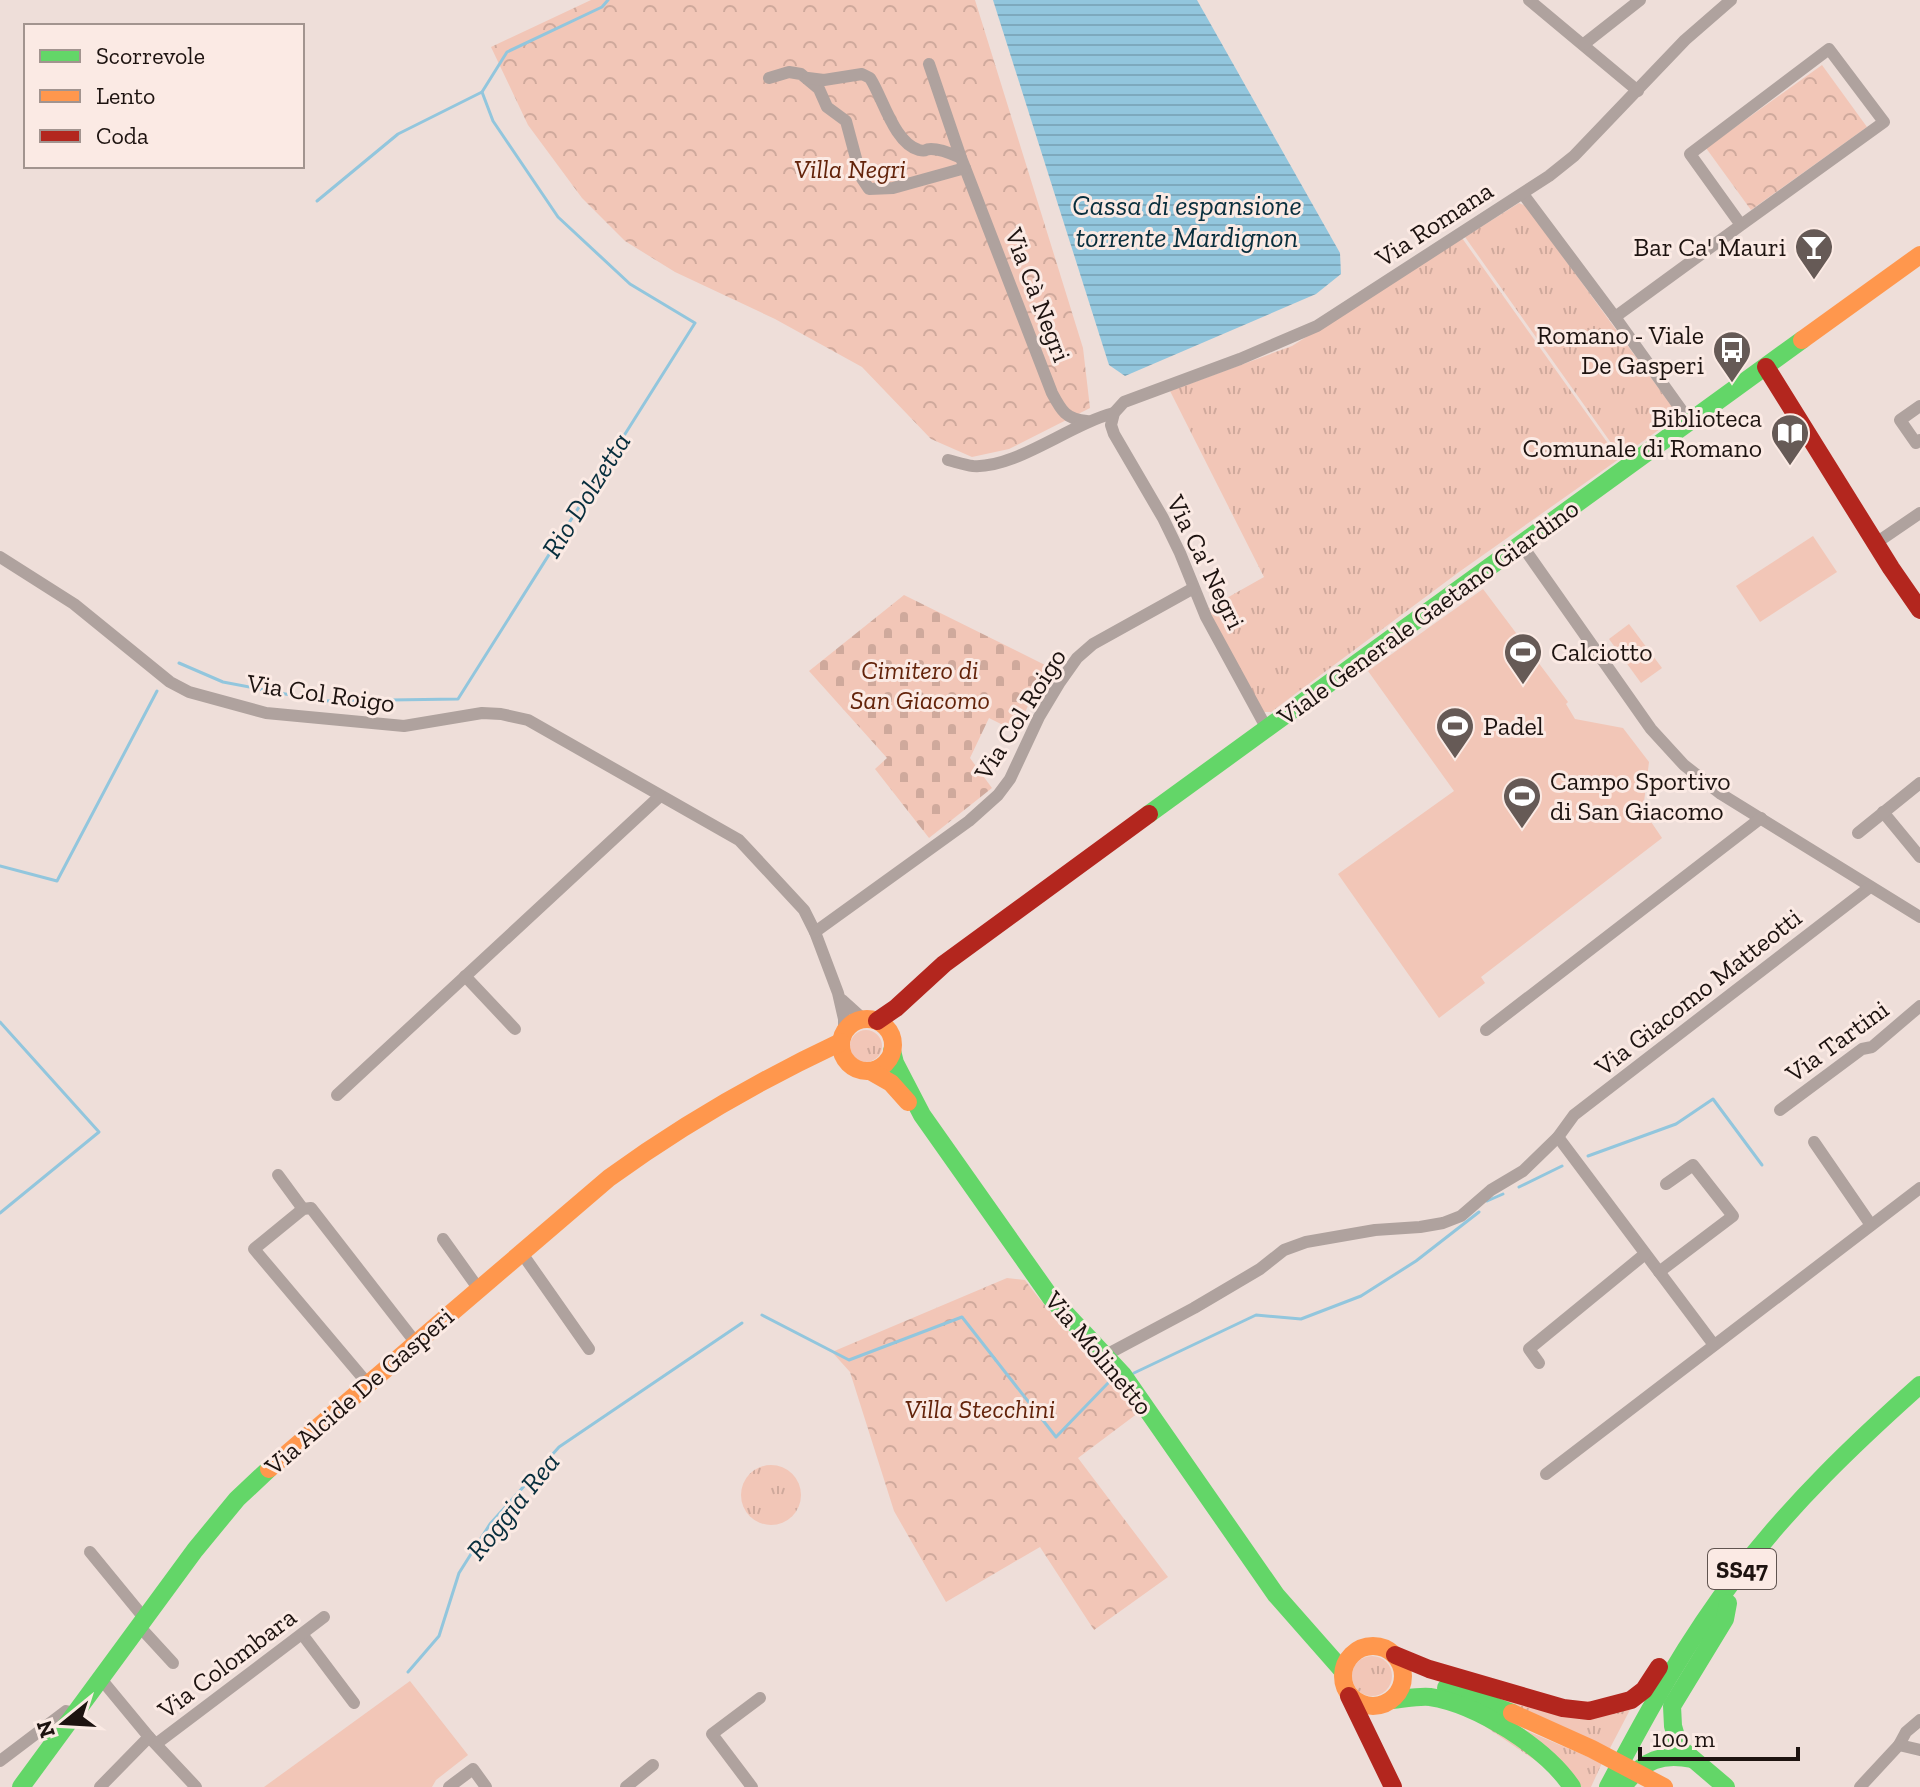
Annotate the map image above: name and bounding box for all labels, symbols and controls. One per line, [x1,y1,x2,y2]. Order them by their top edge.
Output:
legend [24,24,304,168]
text: Scorrevole [96,41,205,70]
text: Lento [96,81,155,110]
text: Coda [96,121,149,150]
park label: Villa Negri [794,153,906,185]
street label: Via Romana [1368,174,1499,274]
water label: Cassa di espansione torrente Mardignon [1072,189,1302,254]
street label: Via Cà Negri [998,223,1078,366]
bar icon: Bar Ca' Mauri [1793,226,1835,281]
place label: Bar Ca' Mauri [1633,231,1786,263]
place label: Romano - Viale De Gasperi [1536,319,1704,381]
bus stop icon: Romano - Viale De Gasperi [1711,329,1753,384]
place label: Biblioteca Comunale di Romano [1523,402,1762,464]
library icon: Biblioteca Comunale di Romano [1769,412,1811,467]
water label: Rio Dolzetta [535,426,637,564]
street label: Via Ca' Negri [1159,489,1252,634]
street label: Viale Generale Gaetano Giardino [1270,492,1585,733]
sports icon: Calciotto [1502,631,1544,686]
place label: Calciotto [1551,636,1653,668]
street label: Via Col Roigo [966,642,1073,786]
park label: Cimitero di San Giacomo [850,654,990,716]
street label: Via Col Roigo [244,667,397,719]
sports icon: Padel [1434,705,1476,760]
place label: Padel [1483,710,1544,742]
place label: Campo Sportivo di San Giacomo [1550,765,1730,827]
sports icon: Campo Sportivo di San Giacomo [1501,775,1543,830]
street label: Via Giacomo Matteotti [1587,901,1808,1083]
street label: Via Tartini [1778,993,1895,1090]
street label: Via Molinetto [1037,1284,1160,1421]
street label: Via Alcide De Gasperi [257,1300,460,1482]
park label: Villa Stecchini [905,1393,1055,1425]
water label: Roggia Rea [460,1446,566,1566]
road number: SS47 [1708,1549,1776,1589]
street label: Via Colombara [151,1600,303,1726]
north arrow [24,1683,104,1763]
scale bar [1640,1711,1798,1761]
text: N [30,1717,61,1741]
text: 100 m [1652,1724,1715,1753]

